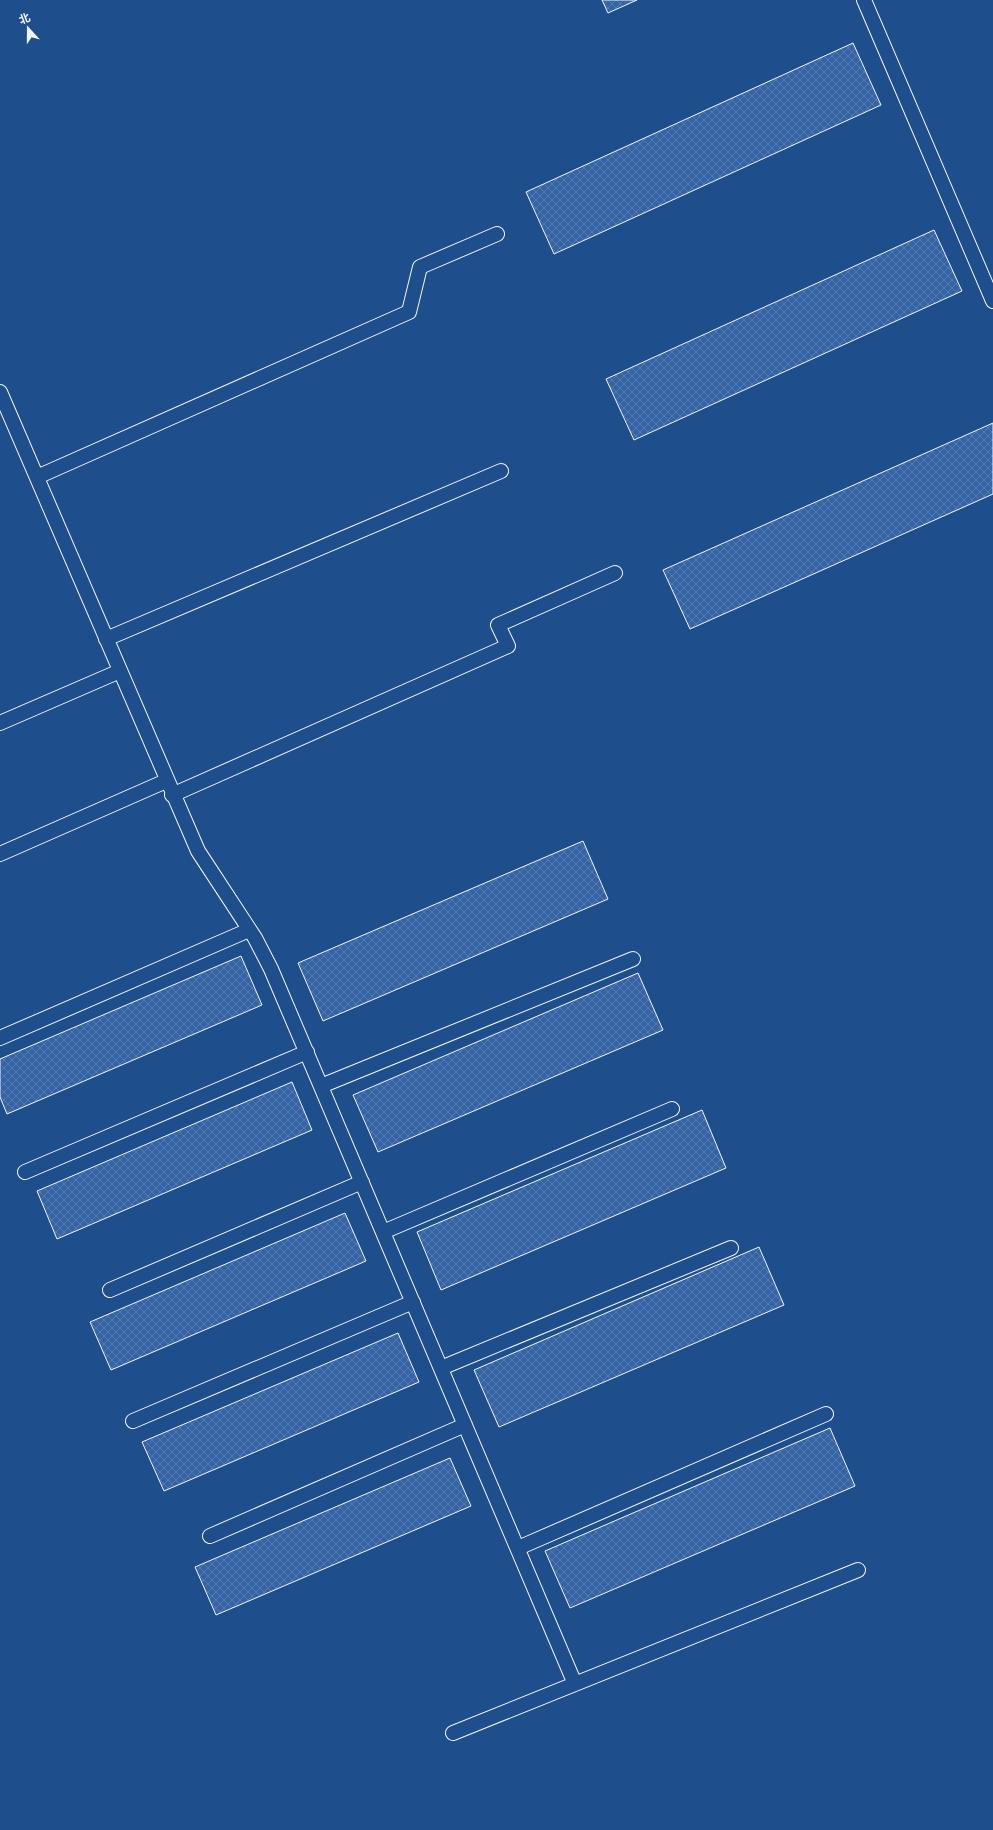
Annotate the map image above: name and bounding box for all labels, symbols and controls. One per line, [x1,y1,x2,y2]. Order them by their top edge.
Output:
north arrow [8,8,48,48]
text: 北 [17,10,32,26]

